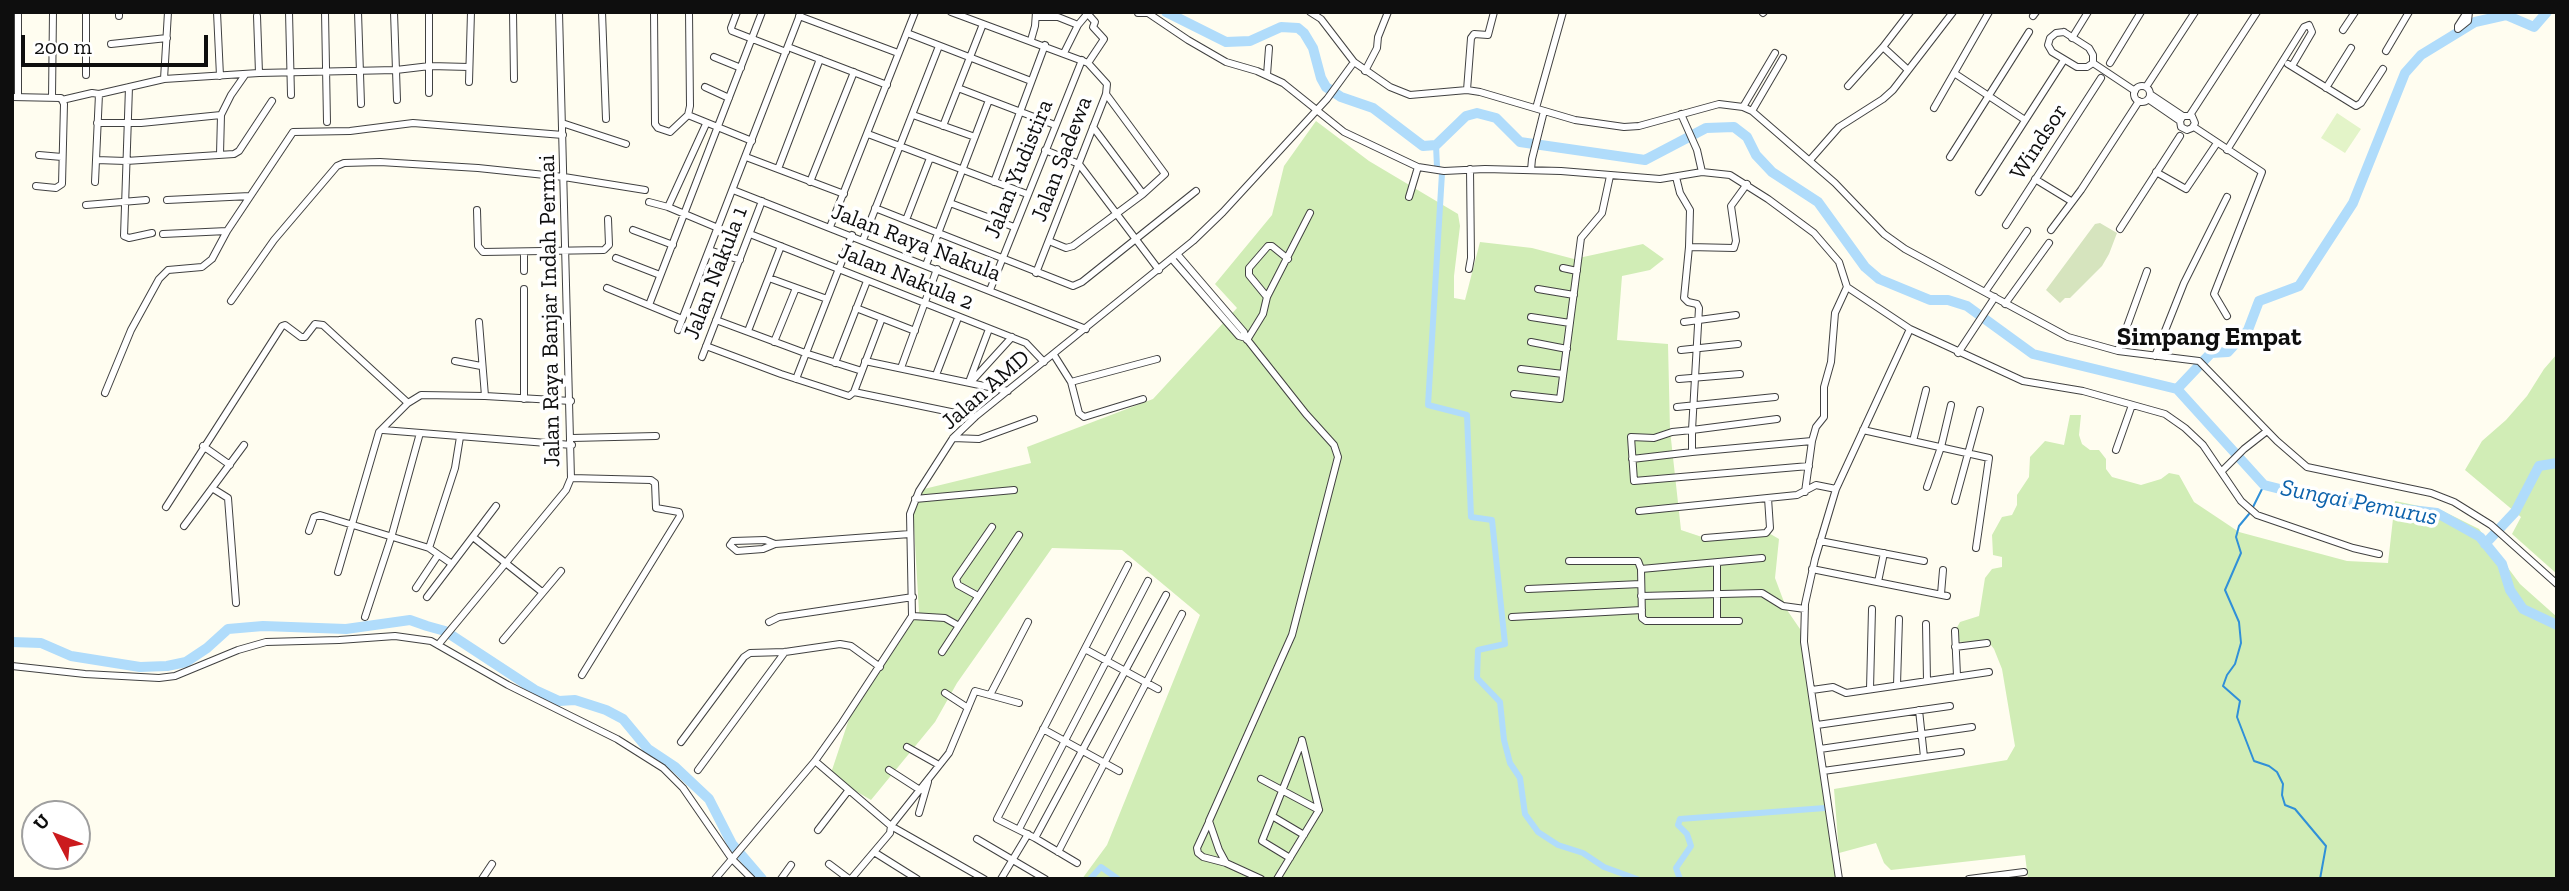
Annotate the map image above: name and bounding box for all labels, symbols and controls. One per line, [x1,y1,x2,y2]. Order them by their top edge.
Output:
scale bar [24,21,212,65]
text: 200 m [34,34,92,59]
street label: Jalan Sadewa [1025,92,1099,226]
street label: Jalan Yudistira [979,96,1059,242]
street label: Windsor [2004,99,2074,185]
street label: Jalan Raya Banjar Indah Permai [533,155,567,467]
street label: Jalan Raya Nakula [827,198,1005,288]
street label: Jalan Nakula 1 [678,203,754,343]
street label: Jalan Nakula 2 [834,237,978,317]
district label: Simpang Empat [2117,322,2301,354]
street label: Jalan AMD [936,344,1036,436]
water label: Sungai Pemurus [2278,474,2440,532]
north arrow [21,800,91,870]
text: U [28,809,55,835]

